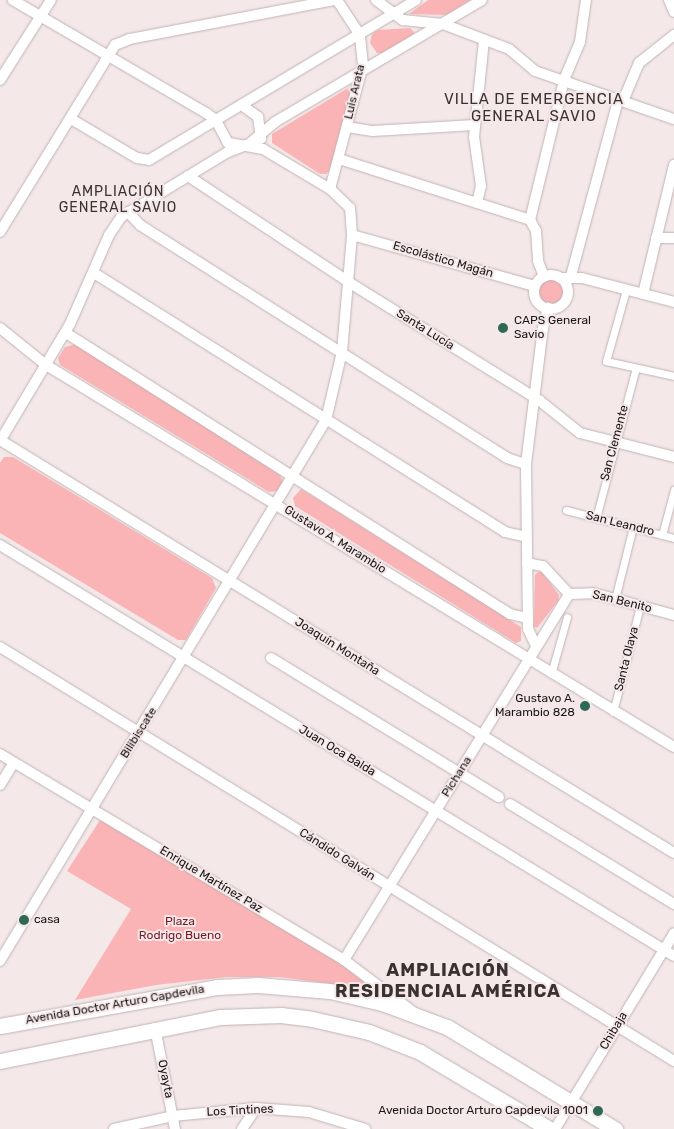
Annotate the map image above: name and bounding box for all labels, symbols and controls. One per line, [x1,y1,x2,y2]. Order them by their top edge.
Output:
street label: Luis Arata [342,63,368,121]
district label: VILLA DE EMERGENCIA GENERAL SAVIO [441,90,627,125]
district label: AMPLIACIÓN GENERAL SAVIO [57,184,179,216]
street label: Escolástico Magán [391,239,495,281]
street label: Santa Lucía [393,307,457,353]
place label: CAPS General Savio [514,314,591,342]
marker: CAPS General Savio [496,321,510,335]
street label: San Clemente [598,404,632,482]
street label: Gustavo A. Marambio [281,503,389,577]
street label: San Leandro [584,509,656,539]
street label: San Benito [591,588,653,616]
street label: Joaquín Montaña [292,615,382,679]
street label: Santa Olaya [612,625,642,693]
place label: Gustavo A. Marambio 828 [495,692,575,720]
marker: Gustavo A. Marambio 828 [579,700,591,712]
street label: Bilibiscate [118,705,160,761]
street label: Juan Oca Balda [296,722,378,780]
street label: Pichana [439,754,475,800]
street label: Cándido Galván [296,826,378,884]
street label: Enrique Martínez Paz [157,844,265,916]
place label: casa [34,913,60,927]
marker: casa [18,914,30,926]
park label: Plaza Rodrigo Bueno [139,915,221,943]
district label: AMPLIACIÓN RESIDENCIAL AMÉRICA [332,960,564,1002]
street label: Avenida Doctor Arturo Capdevila [24,982,206,1028]
street label: Chibaja [597,1009,631,1053]
street label: Oyayta [154,1059,176,1099]
street label: Los Tintines [206,1102,274,1120]
place label: Avenida Doctor Arturo Capdevila 1001 [378,1104,588,1118]
marker: Avenida Doctor Arturo Capdevila 1001 [592,1105,604,1117]

